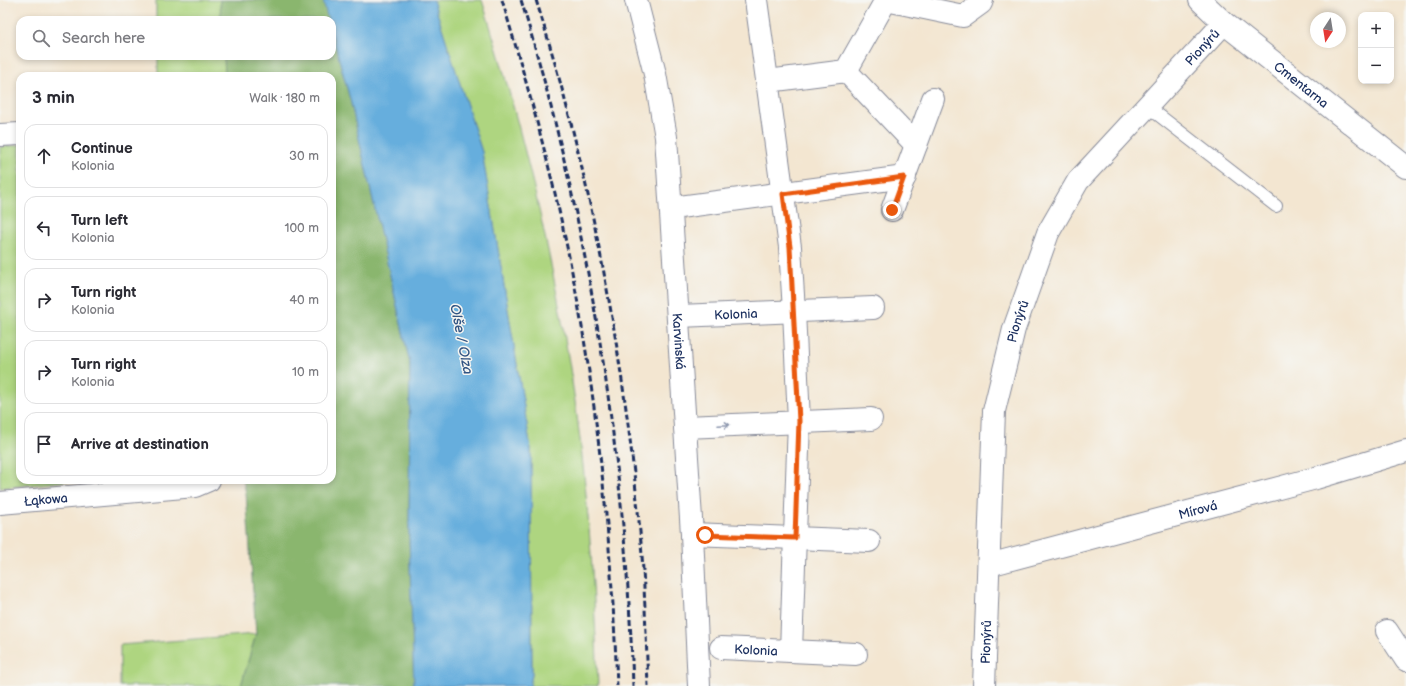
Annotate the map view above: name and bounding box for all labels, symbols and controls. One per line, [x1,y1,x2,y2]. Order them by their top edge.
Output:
north arrow [1310,12,1346,48]
map controls [1358,12,1394,84]
button: + [1358,12,1394,48]
search box [16,16,336,60]
street label: Pionýrů [1182,26,1223,69]
icon: search [30,27,52,49]
text: Search here [62,29,145,48]
button: − [1358,48,1394,84]
street label: Cmentarna [1270,58,1331,112]
text: 3 min [32,88,75,108]
text: Walk · 180 m [249,90,320,106]
text: Continue [71,139,133,158]
icon: ahead [33,145,55,167]
text: 30 m [289,148,319,164]
text: Kolonia [71,158,115,174]
route end [883,201,901,219]
text: Turn left [71,211,128,230]
icon: left [33,217,55,239]
text: 100 m [284,220,319,236]
text: Kolonia [71,230,115,246]
text: Turn right [71,283,136,302]
icon: right [33,289,55,311]
text: 40 m [289,292,319,308]
street label: Pionýrů [1004,298,1033,344]
text: Kolonia [71,302,115,318]
water label: Olše / Olza [446,302,477,376]
street label: Kolonia [714,306,758,324]
street label: Karvinská [669,312,688,370]
text: Turn right [71,355,136,374]
icon: right [33,361,55,383]
text: 10 m [292,364,319,380]
text: Kolonia [71,374,115,390]
one-way arrow [717,421,730,429]
icon: arrive [33,433,55,455]
text: Arrive at destination [71,435,209,454]
street label: Łąkowa [23,490,69,510]
street label: Mírová [1177,498,1219,523]
route start [696,526,714,544]
street label: Pionýrů [978,620,995,664]
street label: Kolonia [734,642,778,660]

